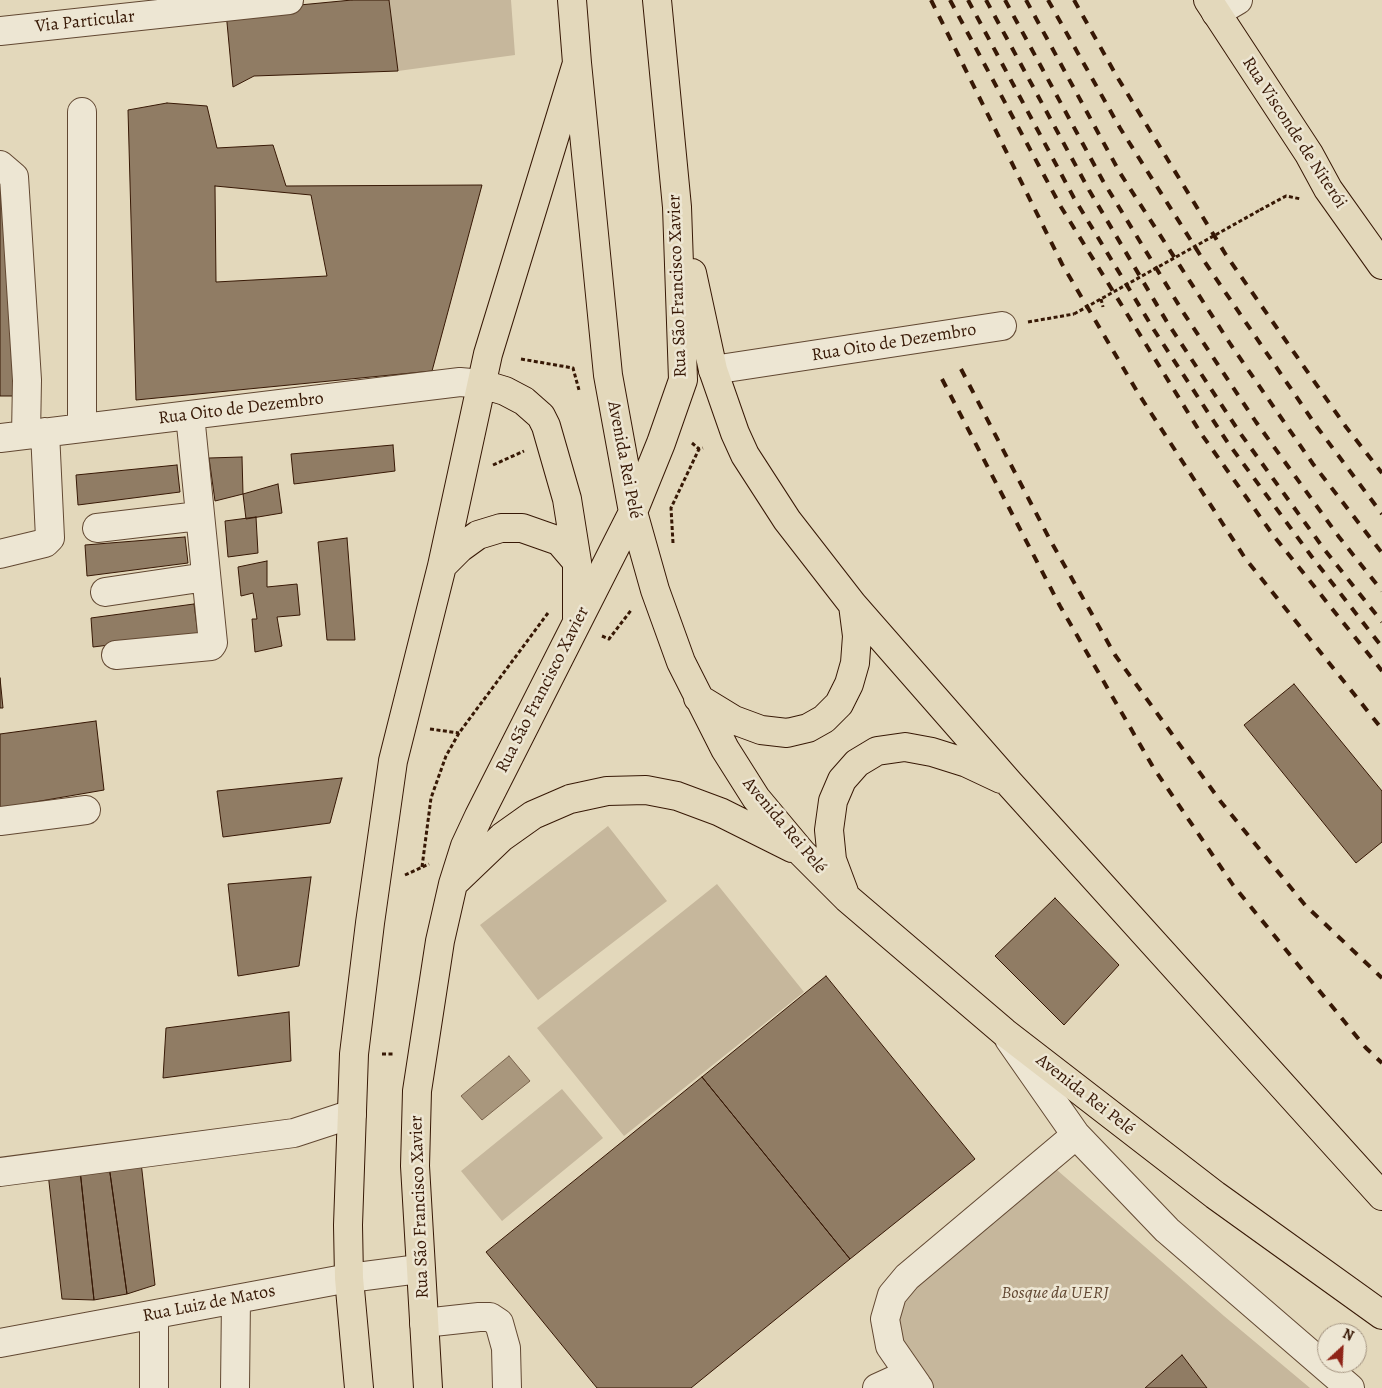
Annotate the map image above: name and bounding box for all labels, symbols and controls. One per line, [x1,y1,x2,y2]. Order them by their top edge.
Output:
street label: Via Particular [34,6,136,38]
street label: Rua Visconde de Niterói [1237,53,1351,213]
street label: Rua São Francisco Xavier [664,194,692,378]
street label: Rua Oito de Dezembro [810,319,978,367]
street label: Rua Oito de Dezembro [157,388,325,430]
street label: Avenida Rei Pelé [602,399,646,521]
street label: Rua São Francisco Xavier [492,603,594,777]
street label: Avenida Rei Pelé [737,773,831,879]
street label: Avenida Rei Pelé [1031,1050,1139,1140]
street label: Rua São Francisco Xavier [406,1115,434,1299]
street label: Rua Luiz de Matos [141,1281,277,1327]
park label: Bosque da UERJ [1001,1283,1109,1305]
north arrow [1317,1323,1367,1373]
text: N [1339,1324,1357,1346]

